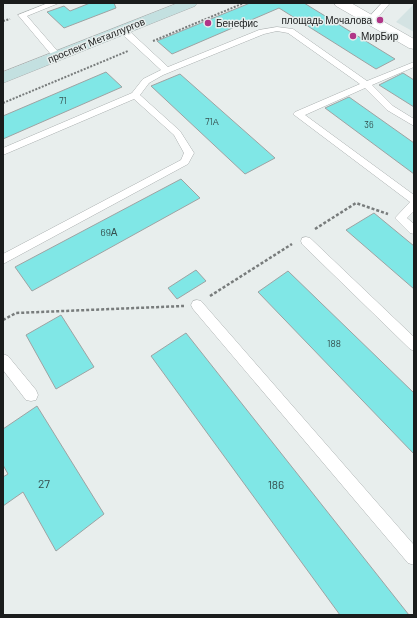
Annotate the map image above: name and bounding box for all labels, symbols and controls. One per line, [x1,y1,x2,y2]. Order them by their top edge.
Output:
place label: площадь Мочалова [281,14,372,26]
street label: проспект Металлургов [46,15,146,65]
marker: площадь Мочалова [375,15,385,25]
place label: Бенефис [216,17,258,29]
marker: Бенефис [203,18,213,28]
place label: МирБир [361,30,399,42]
marker: МирБир [348,31,358,41]
house number: 71 [59,95,67,106]
house number: 71А [205,116,219,127]
house number: 36 [364,119,374,130]
house number: 69А [100,226,118,238]
house number: 188 [327,337,341,349]
house number: 27 [38,476,50,490]
house number: 186 [268,477,284,491]

